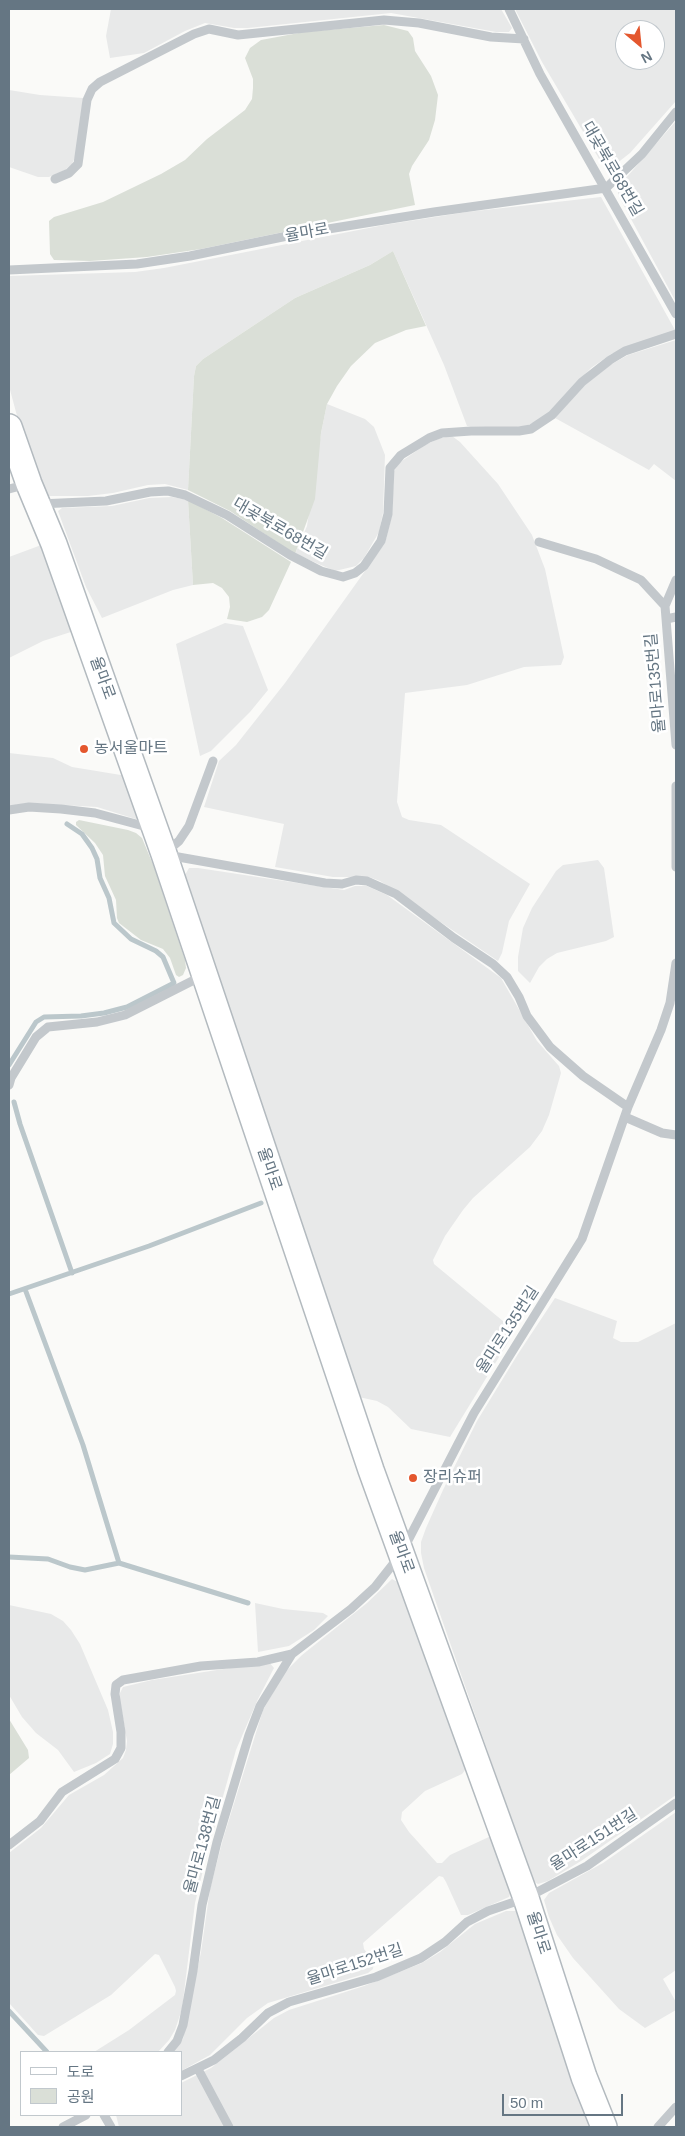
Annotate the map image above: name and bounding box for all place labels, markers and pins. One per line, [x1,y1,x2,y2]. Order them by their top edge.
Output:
place label: 농서울마트 [94,739,168,759]
marker: 농서울마트 [78,743,90,755]
place label: 장리슈퍼 [423,1468,482,1488]
marker: 장리슈퍼 [407,1472,419,1484]

